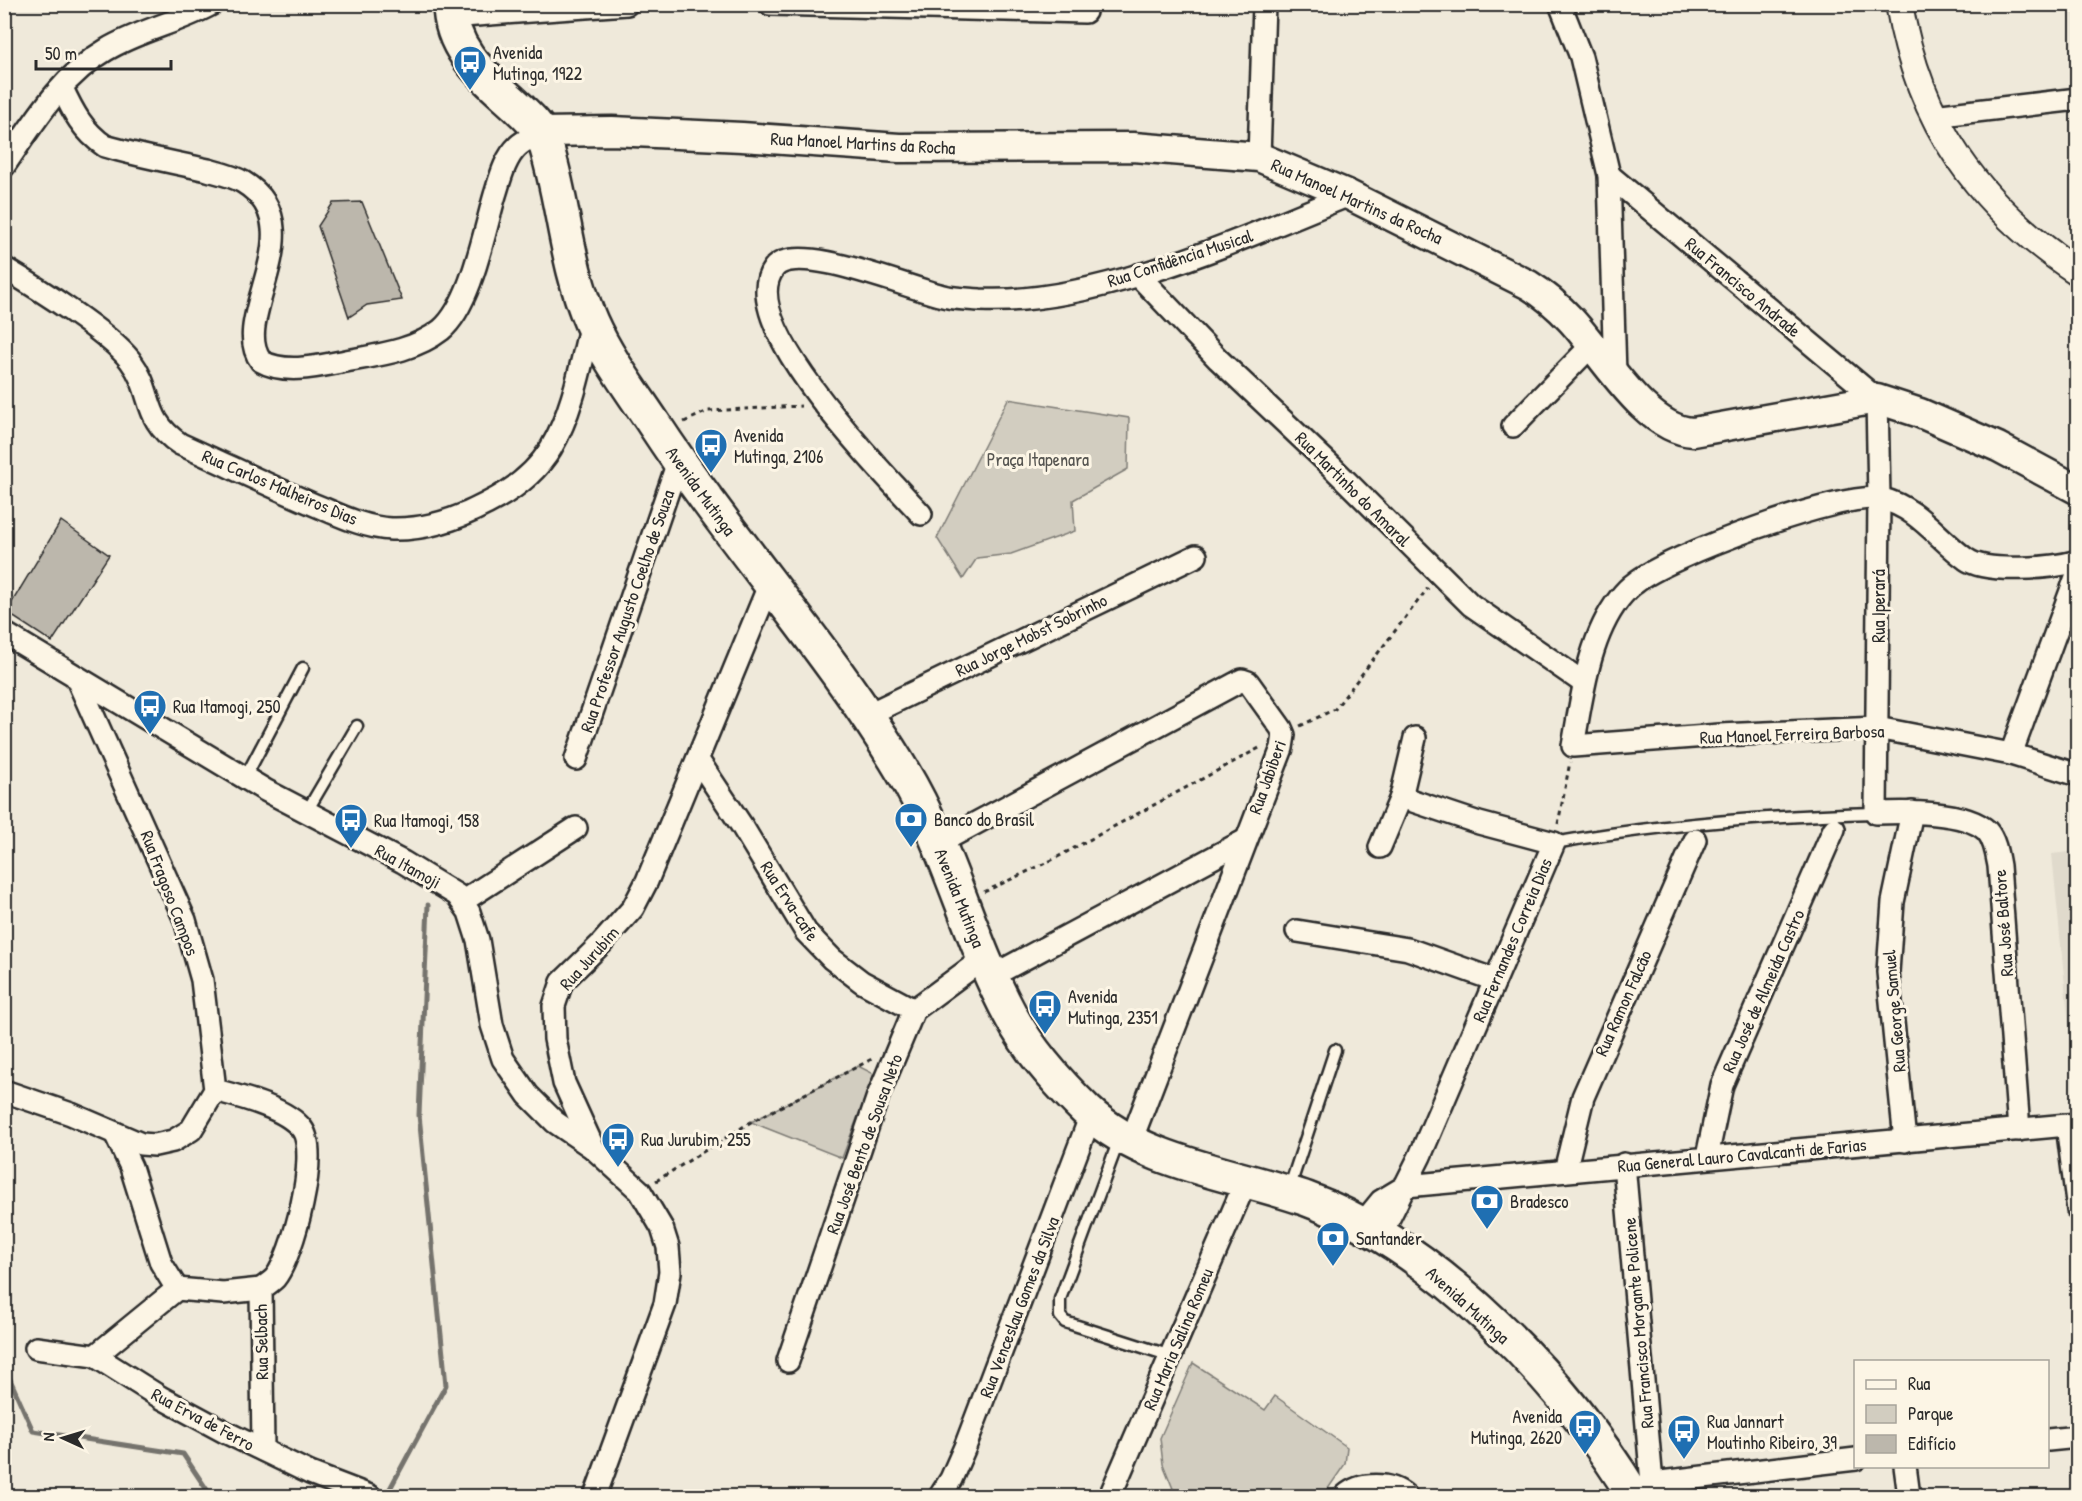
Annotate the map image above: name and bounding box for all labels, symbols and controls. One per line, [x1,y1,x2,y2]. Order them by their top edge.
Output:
scale bar [36,33,171,71]
place label: Avenida Mutinga, 1922 [493,40,583,86]
text: 50 m [45,41,77,66]
bus stop icon: Avenida Mutinga, 1922 [452,44,488,91]
street label: Rua Manoel Martins da Rocha [770,126,956,160]
street label: Rua Manoel Martins da Rocha [1267,152,1447,250]
street label: Rua Confidência Musical [1104,223,1256,293]
street label: Rua Francisco Andrade [1680,231,1806,343]
place label: Avenida Mutinga, 2106 [734,423,823,469]
street label: Rua Martinho do Amaral [1290,426,1416,552]
bus stop icon: Avenida Mutinga, 2106 [693,427,729,474]
street label: Avenida Mutinga [660,441,742,541]
street label: Rua Carlos Malheiros Dias [198,443,362,531]
park label: Praça Itapenara [987,447,1089,472]
street label: Rua Professor Augusto Coelho de Souza [574,486,680,736]
street label: Rua Iperará [1866,569,1891,643]
street label: Rua Jorge Mobst Sobrinho [951,587,1111,683]
bus stop icon: Rua Itamogi, 250 [132,688,168,735]
place label: Rua Itamogi, 250 [173,694,280,719]
street label: Rua Manoel Ferreira Barbosa [1699,718,1885,750]
street label: Rua Jabiberi [1242,736,1292,818]
bank icon: Banco do Brasil [893,801,929,848]
bus stop icon: Rua Itamogi, 158 [333,802,369,849]
place label: Banco do Brasil [934,807,1034,832]
place label: Rua Itamogi, 158 [374,808,480,833]
street label: Rua Fragoso Campos [135,827,205,959]
street label: Rua Itamoji [371,838,445,894]
street label: Avenida Mutinga [929,845,991,951]
street label: Rua Fernandes Correia Dias [1466,854,1558,1026]
street label: Rua Erva-cafe [755,856,825,946]
street label: Rua José Baltore [1987,869,2019,977]
street label: Rua José de Almeida Castro [1716,905,1810,1077]
street label: Rua Jurubim [554,921,624,995]
street label: Rua Ramon Falcão [1589,946,1657,1060]
street label: Rua George Samuel [1876,949,1912,1073]
place label: Avenida Mutinga, 2351 [1068,984,1158,1030]
bus stop icon: Avenida Mutinga, 2351 [1027,988,1063,1035]
street label: Rua José Bento de Sousa Neto [820,1050,908,1238]
bus stop icon: Rua Jurubim, 255 [600,1121,636,1168]
place label: Rua Jurubim, 255 [641,1127,751,1152]
street label: Rua General Lauro Cavalcanti de Farias [1617,1132,1867,1178]
bank icon: Bradesco [1469,1183,1505,1230]
place label: Bradesco [1510,1189,1568,1214]
street label: Rua Venceslau Gomes da Silva [973,1213,1065,1401]
street label: Rua Francisco Morgante Policene [1616,1217,1660,1429]
bank icon: Santander [1315,1220,1351,1267]
place label: Santander [1356,1226,1422,1251]
street label: Avenida Mutinga [1421,1261,1515,1349]
street label: Rua Maria Salina Romeu [1137,1264,1219,1414]
street label: Rua Selbach [248,1303,274,1380]
legend [1854,1360,2049,1468]
text: Rua [1908,1371,1930,1396]
street label: Rua Erva de Ferro [147,1381,259,1457]
text: Parque [1908,1401,1953,1426]
place label: Avenida Mutinga, 2620 [1471,1404,1562,1450]
north arrow [33,1408,93,1468]
bus stop icon: Avenida Mutinga, 2620 [1567,1408,1603,1455]
place label: Rua Jannart Moutinho Ribeiro, 39 [1707,1409,1837,1455]
bus stop icon: Rua Jannart Moutinho Ribeiro, 39 [1666,1413,1702,1460]
text: N [37,1431,59,1442]
text: Edifício [1908,1431,1956,1456]

